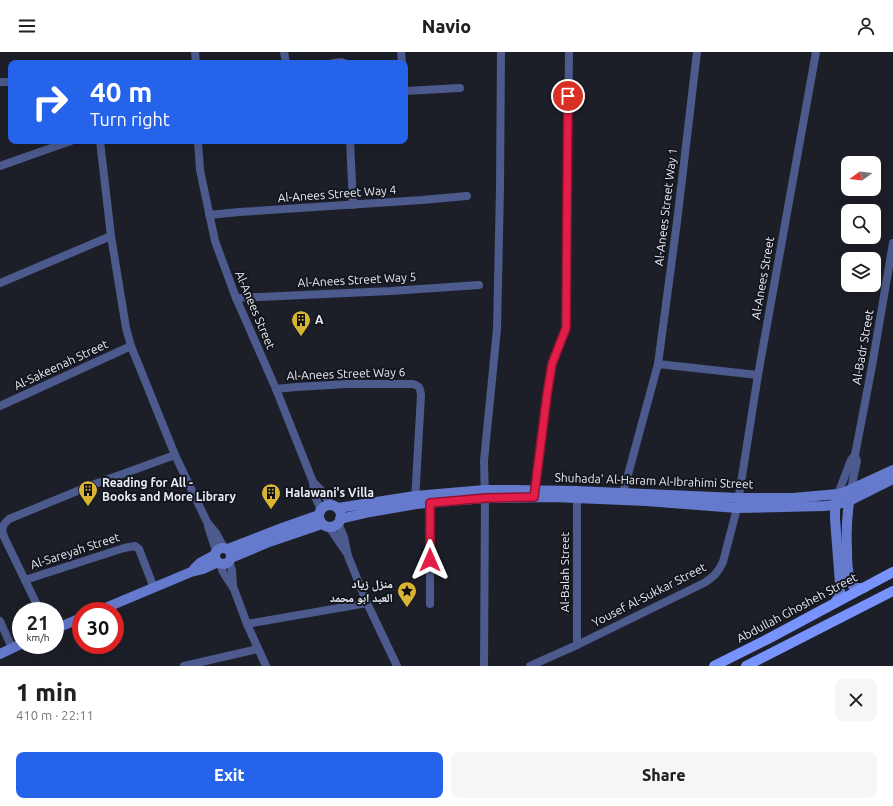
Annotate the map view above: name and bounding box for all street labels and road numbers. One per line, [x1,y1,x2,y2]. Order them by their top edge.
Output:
street label: Al-Anees Street Way 1 [652,147,679,267]
street label: Al-Anees Street Way 4 [277,183,397,204]
street label: Al-Anees Street [749,235,776,320]
street label: Al-Anees Street [233,269,278,351]
street label: Al-Anees Street Way 5 [297,270,417,289]
street label: Al-Badr Street [850,308,876,385]
street label: Al-Sakeenah Street [12,337,110,392]
street label: Al-Anees Street Way 6 [286,365,406,382]
street label: Shuhada' Al-Haram Al-Ibrahimi Street [554,471,754,490]
street label: Al-Sareyah Street [29,530,121,571]
street label: Al-Balah Street [558,531,571,612]
street label: Yousef Al-Sukkar Street [590,560,708,629]
street label: Abdullah Ghosheh Street [734,570,859,645]

